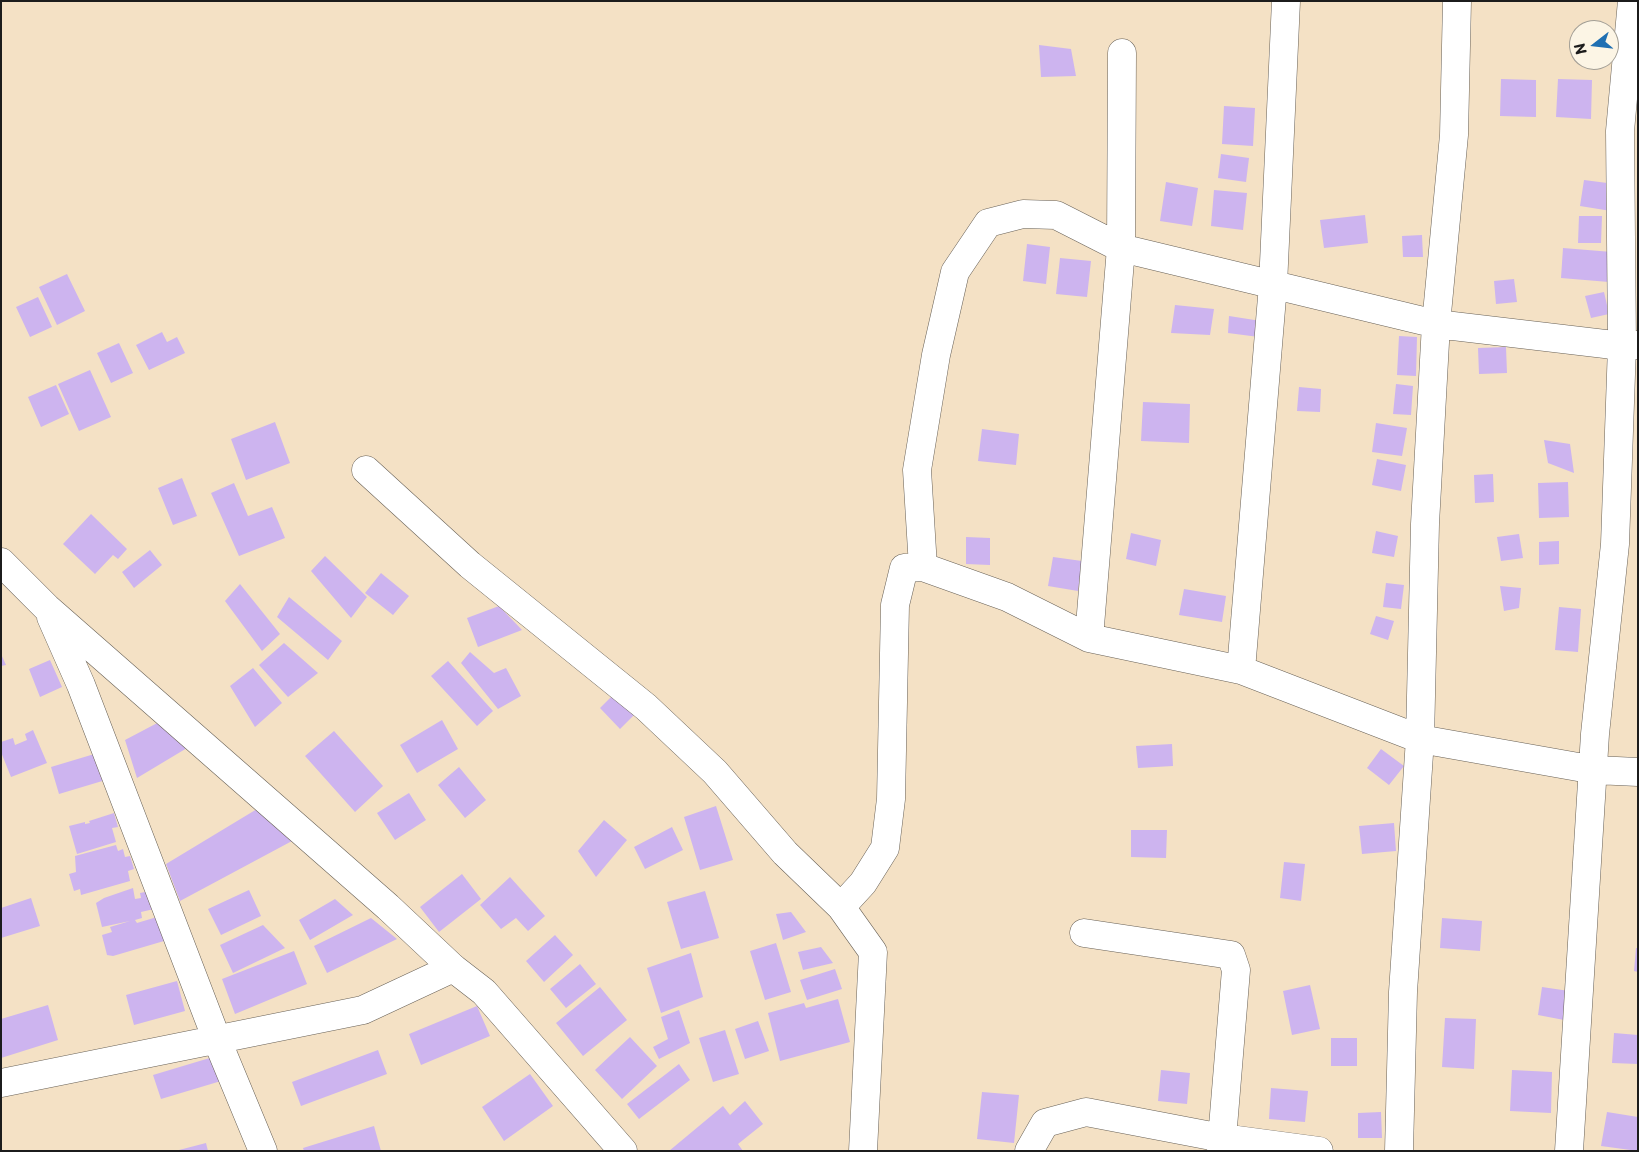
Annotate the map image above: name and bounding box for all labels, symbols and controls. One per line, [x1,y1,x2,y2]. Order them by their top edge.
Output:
north arrow [1569,20,1619,70]
text: N [1568,41,1592,57]

